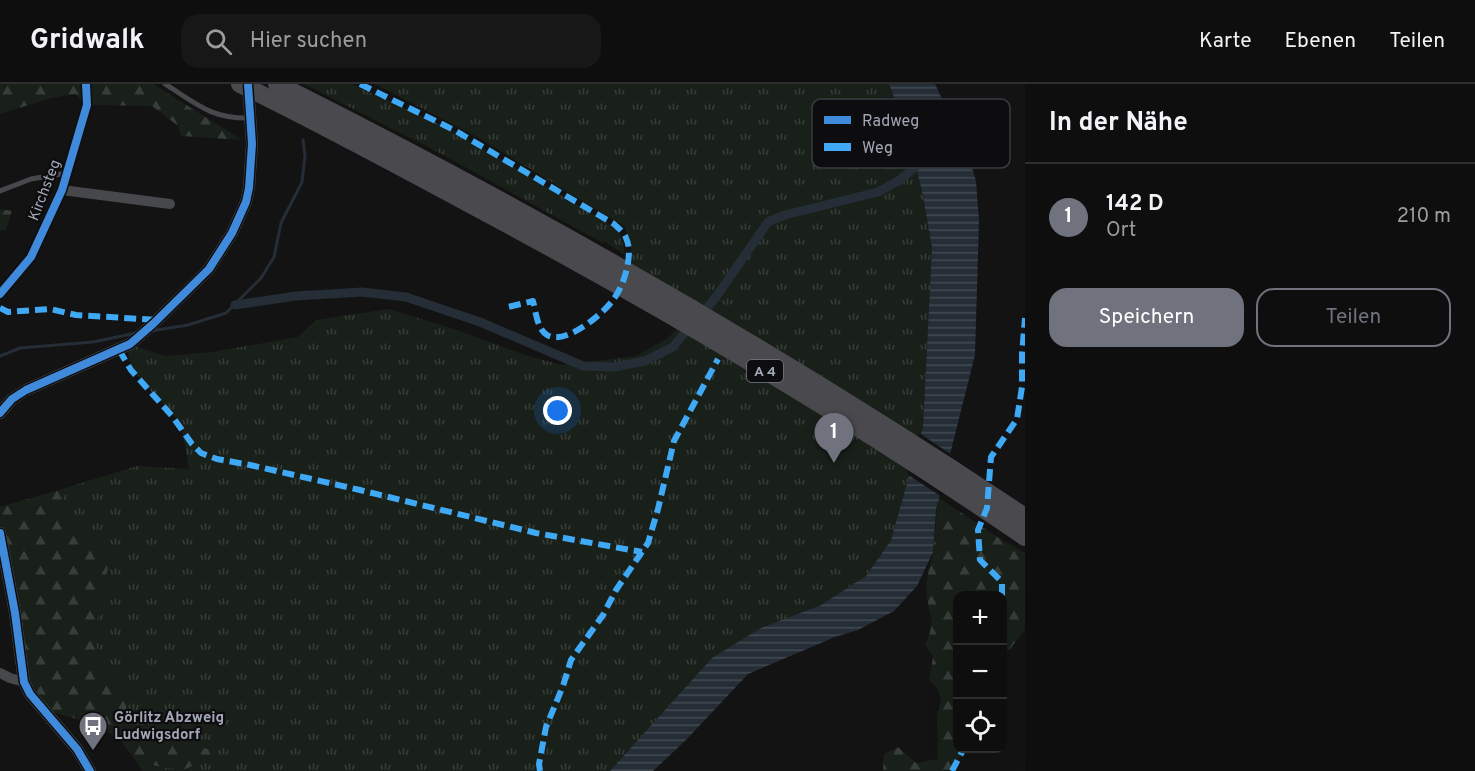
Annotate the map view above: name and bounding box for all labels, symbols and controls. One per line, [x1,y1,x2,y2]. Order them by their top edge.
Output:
search box [181,14,601,68]
text: Gridwalk [30,23,145,59]
icon: search [202,25,235,58]
text: Hier suchen [250,28,367,55]
text: Karte [1199,28,1251,55]
text: Ebenen [1284,28,1356,55]
text: Teilen [1389,28,1445,55]
legend [812,99,1010,168]
text: In der Nähe [1049,107,1188,140]
text: Radweg [862,112,919,132]
text: Weg [862,139,893,159]
street label: Kirchsteg [25,157,66,224]
text: 142 D [1106,191,1164,218]
text: 1 [1065,204,1073,230]
text: 210 m [1397,204,1451,230]
text: Ort [1106,218,1136,244]
button: Speichern [1049,288,1244,347]
button: Teilen [1256,288,1451,347]
road number: A 4 [747,360,783,382]
your location [543,396,572,425]
pin: 1 [814,414,854,463]
map controls [953,591,1007,753]
button: + [953,591,1007,645]
button: − [953,645,1007,699]
button: locate [953,699,1007,753]
place label: Görlitz Abzweig Ludwigsdorf [114,709,224,745]
bus stop icon: Görlitz Abzweig Ludwigsdorf [77,710,109,752]

